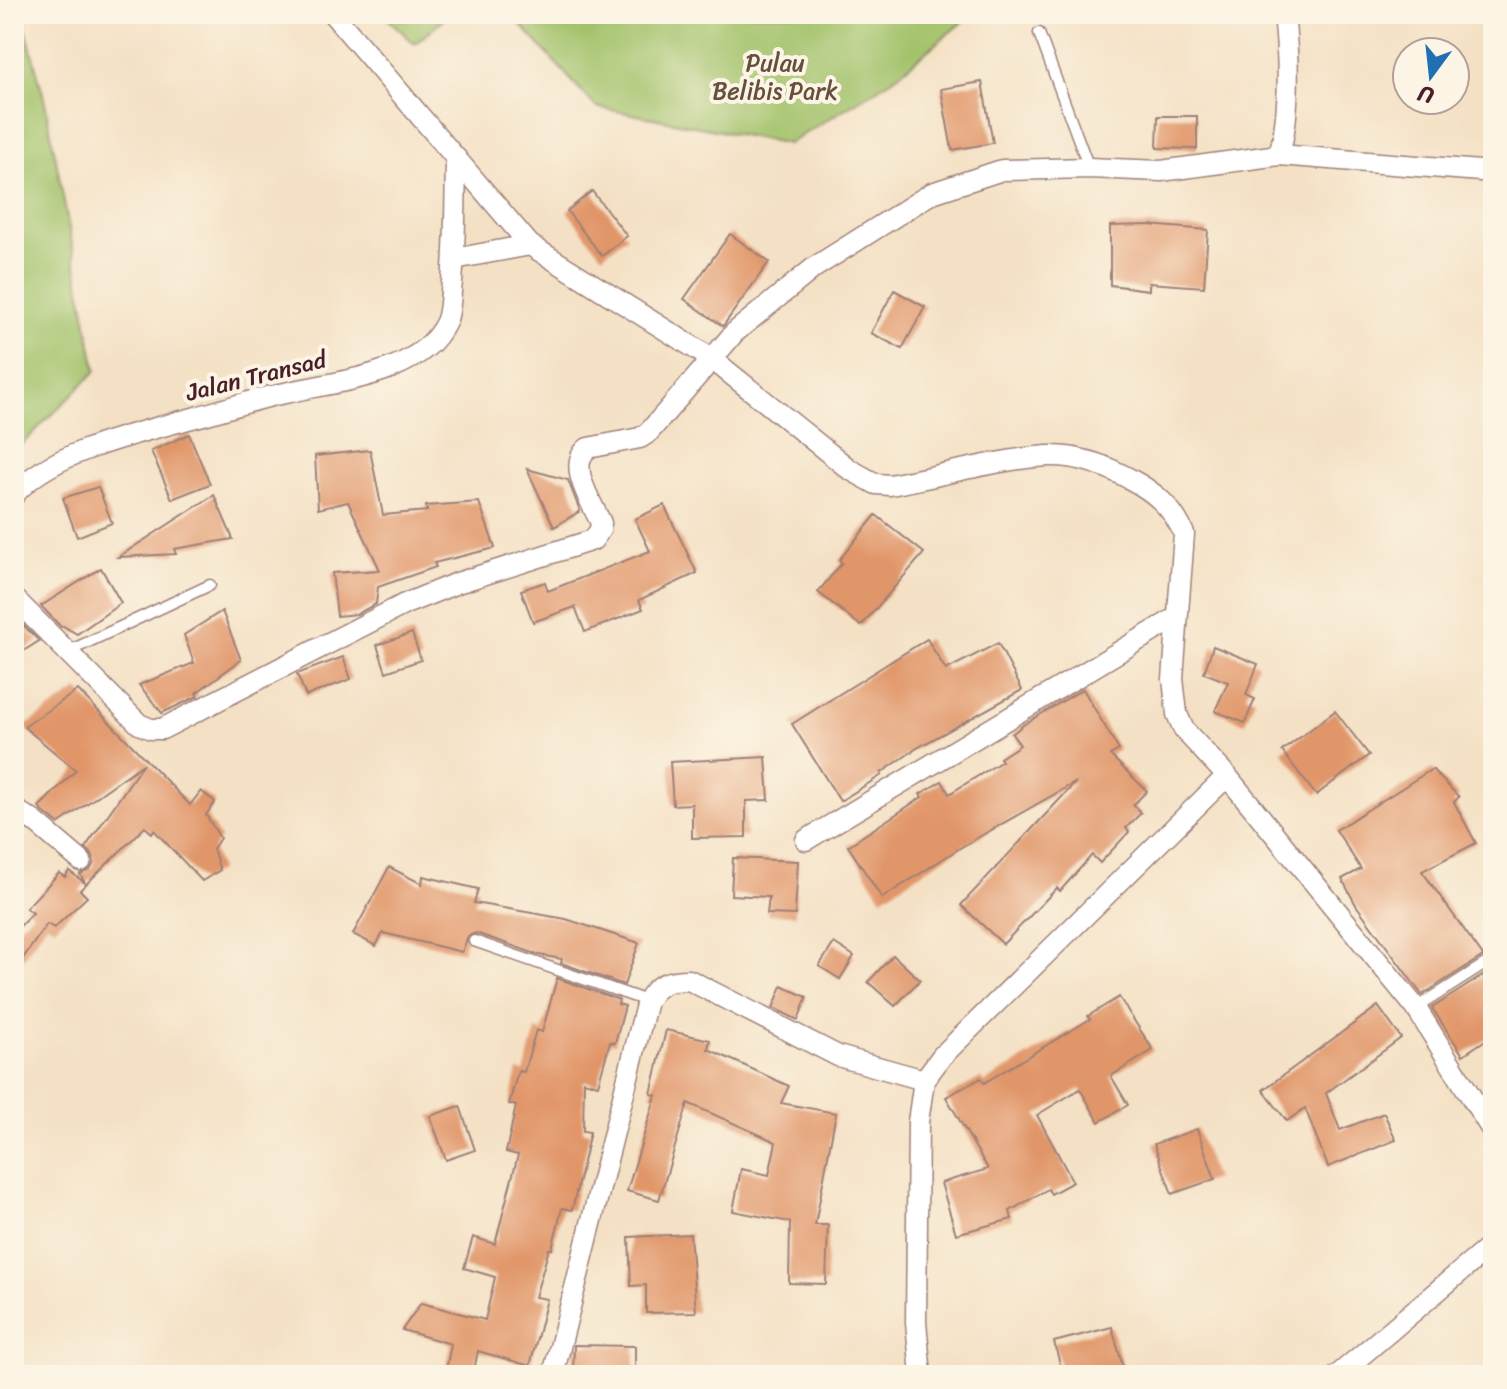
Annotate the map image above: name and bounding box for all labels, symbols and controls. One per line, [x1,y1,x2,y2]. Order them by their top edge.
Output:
north arrow [1391,36,1471,116]
park label: Pulau Belibis Park [712,42,838,112]
text: U [1412,74,1438,116]
street label: Jalan Transad [180,338,332,414]

